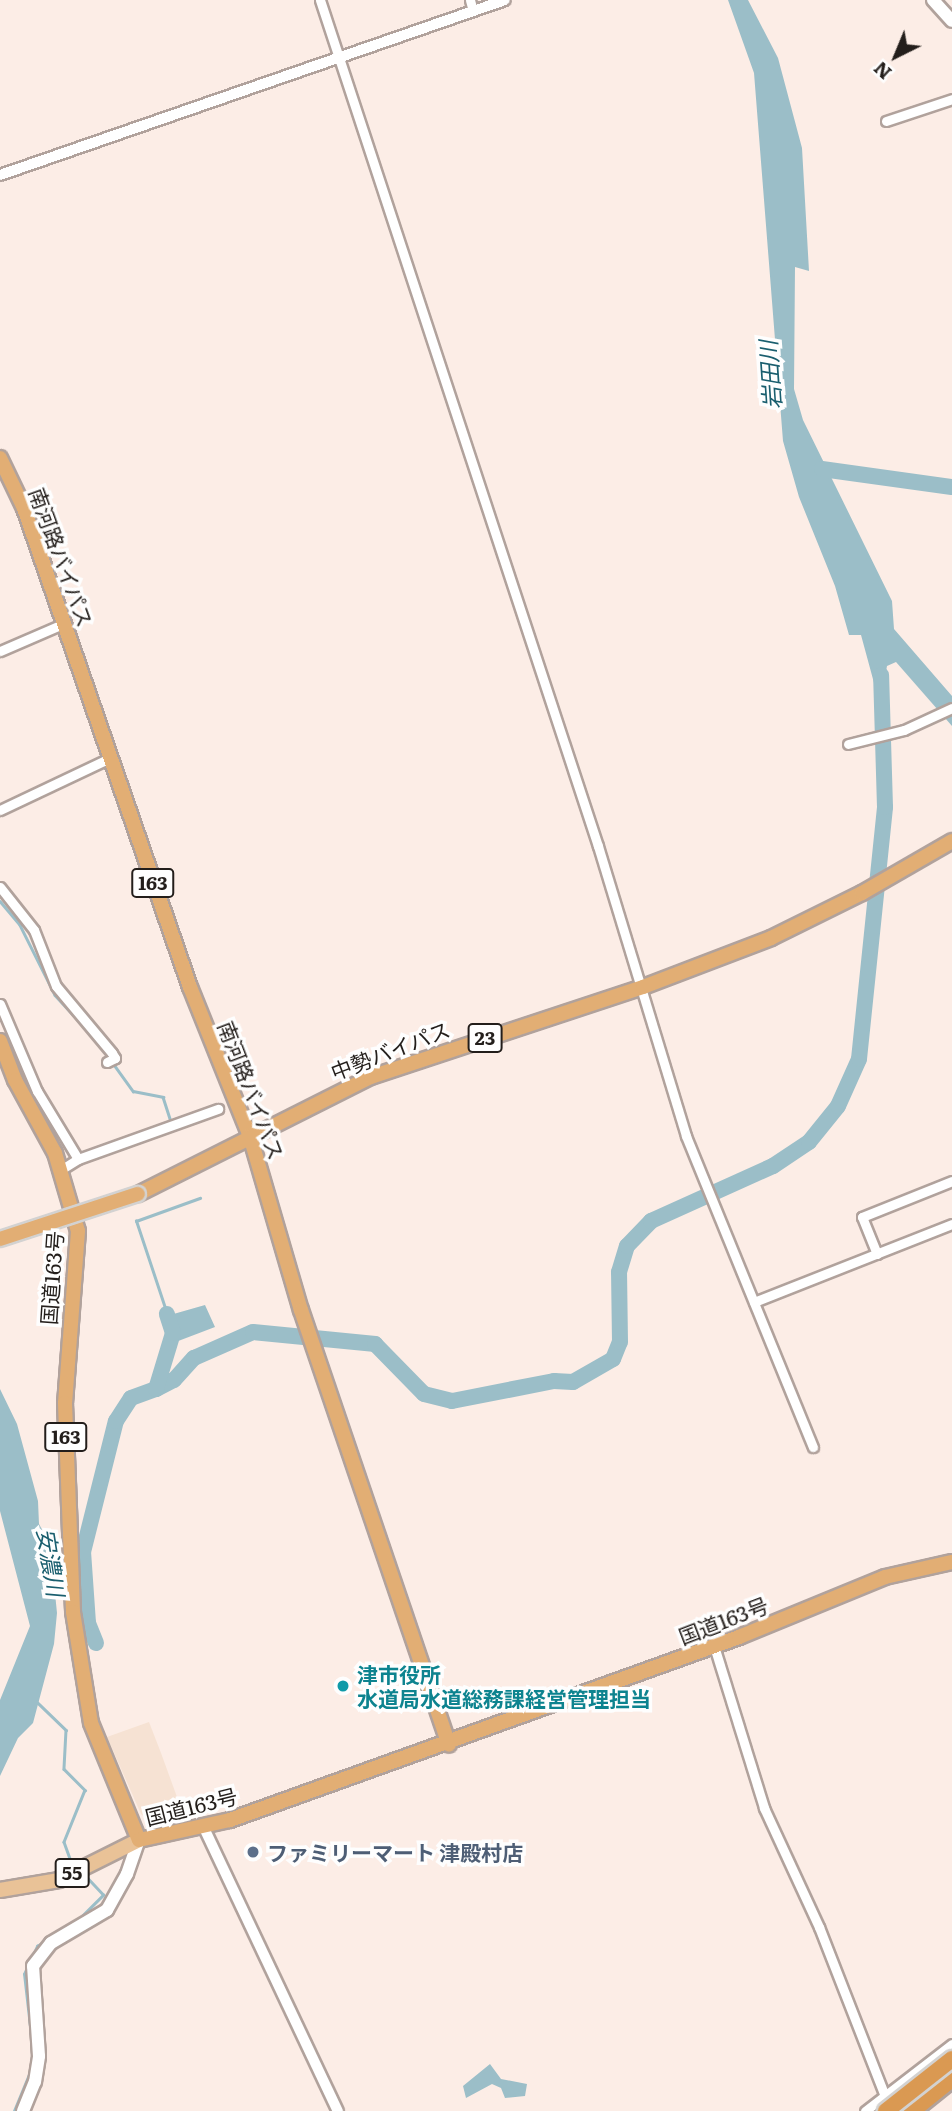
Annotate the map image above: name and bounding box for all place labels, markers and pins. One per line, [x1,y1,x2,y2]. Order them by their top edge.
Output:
place label: 津市役所 水道局水道総務課経営管理担当 [357,1661,651,1711]
marker: 津市役所 水道局水道総務課経営管理担当 [335,1678,351,1694]
place label: ファミリーマート 津殿村店 [267,1839,523,1865]
marker: ファミリーマート 津殿村店 [245,1844,261,1860]

